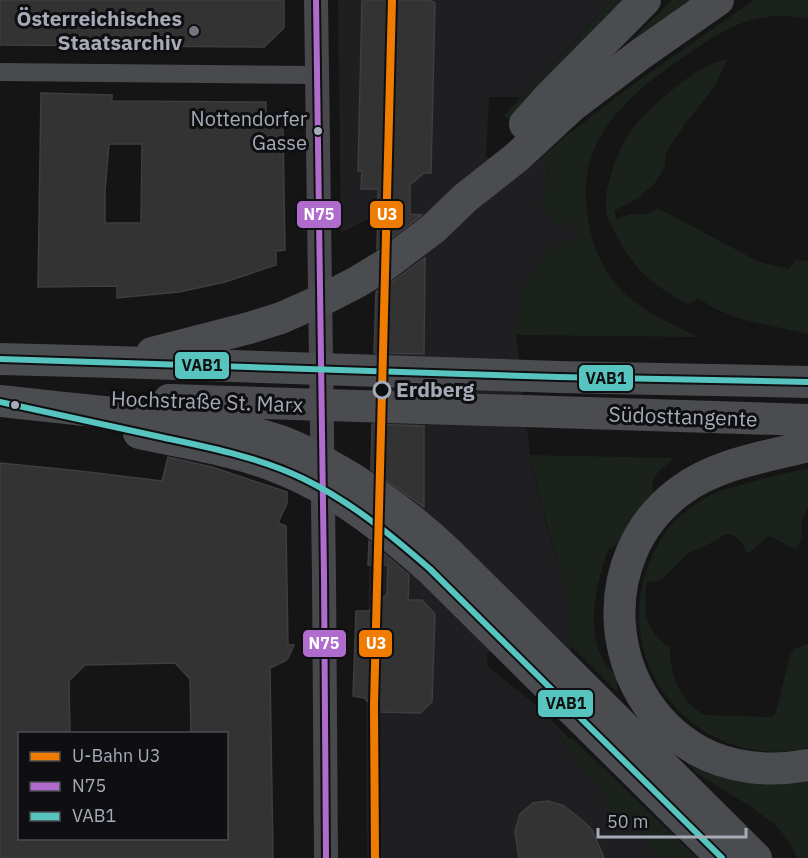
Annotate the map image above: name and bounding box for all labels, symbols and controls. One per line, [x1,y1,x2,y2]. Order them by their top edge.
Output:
place label: Österreichisches Staatsarchiv [16,4,183,56]
marker: Österreichisches Staatsarchiv [187,24,201,38]
place label: Nottendorfer Gasse [191,105,307,156]
marker: Nottendorfer Gasse [312,125,324,137]
line badge: N75 [296,200,342,229]
line badge: U3 [369,200,404,229]
text: N75 [304,204,335,224]
text: U3 [377,204,397,224]
line badge: VAB1 [174,351,230,380]
text: VAB1 [182,355,223,375]
line badge: VAB1 [578,364,634,392]
text: VAB1 [586,368,627,388]
place label: Erdberg [396,375,475,403]
marker: Erdberg [373,381,391,399]
street label: Hochstraße St. Marx [111,384,304,418]
unlabelled marker [9,399,21,411]
street label: Südosttangente [608,399,758,433]
line badge: N75 [302,629,347,658]
line badge: U3 [358,629,393,658]
text: N75 [309,633,340,653]
text: U3 [366,633,386,653]
line badge: VAB1 [537,689,594,718]
text: VAB1 [546,693,587,713]
legend [18,732,228,840]
text: U-Bahn U3 [72,744,160,767]
text: N75 [72,774,106,797]
scale bar [598,801,746,839]
text: VAB1 [72,804,116,827]
text: 50 m [607,810,649,833]

